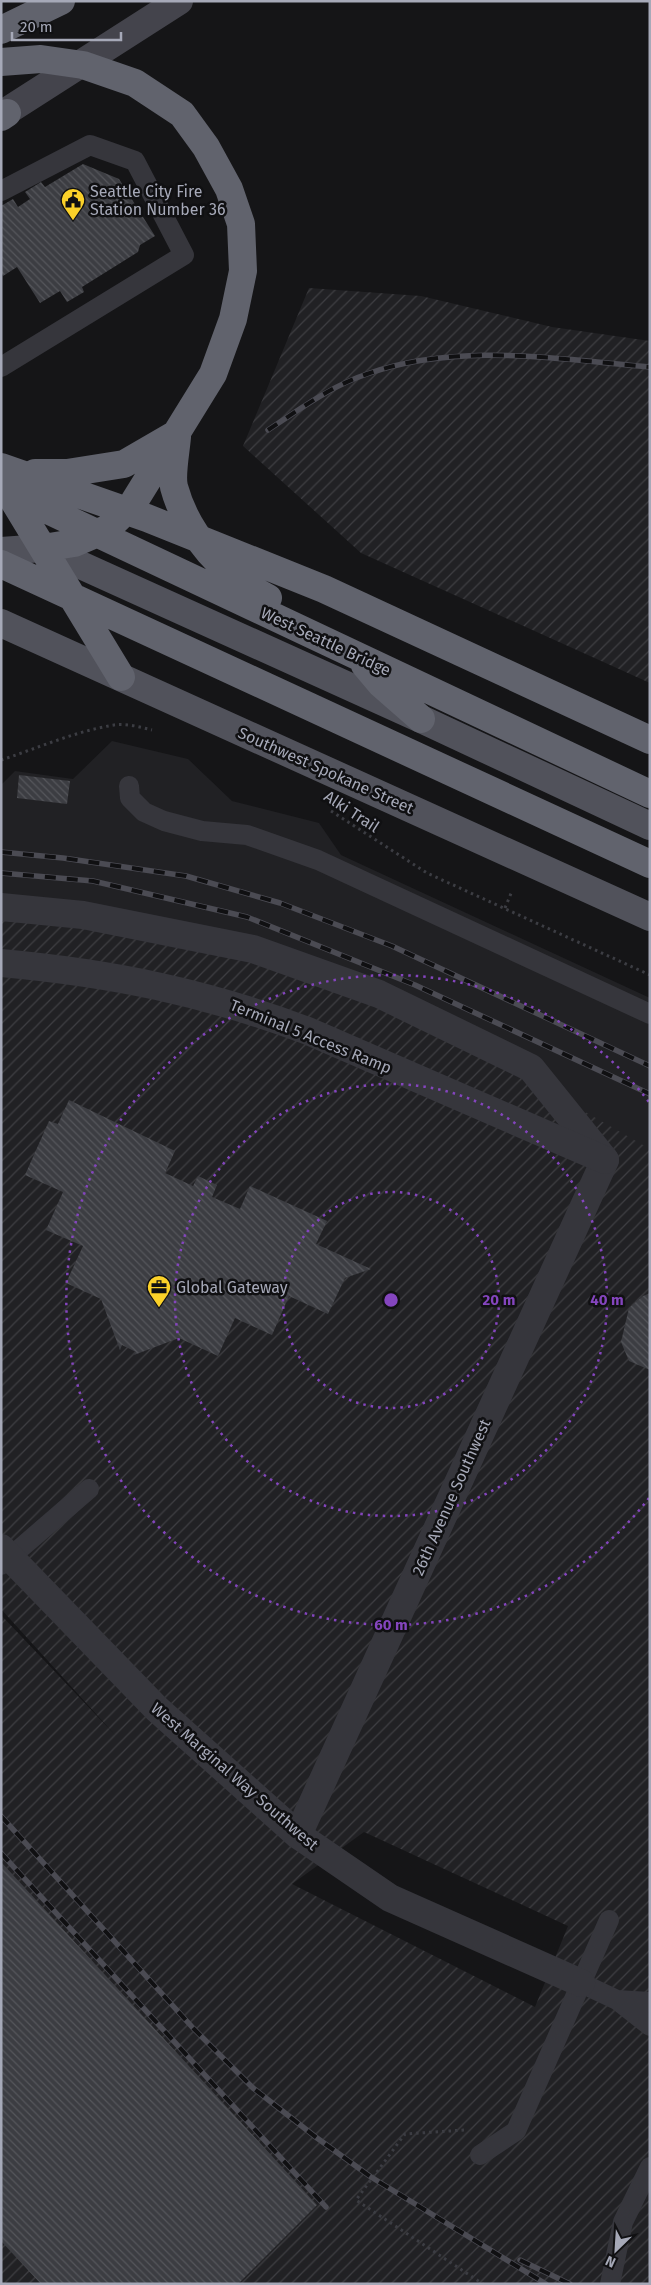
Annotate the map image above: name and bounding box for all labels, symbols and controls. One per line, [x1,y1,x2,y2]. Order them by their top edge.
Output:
scale bar [12,10,121,42]
text: 20 m [20,18,53,36]
place label: Seattle City Fire Station Number 36 [90,182,225,219]
public building icon: Seattle City Fire Station Number 36 [60,187,86,221]
street label: West Seattle Bridge [258,603,394,680]
street label: Southwest Spokane Street [235,723,417,818]
street label: Alki Trail [321,787,383,836]
street label: Terminal 5 Access Ramp [227,995,394,1078]
office icon: Global Gateway [146,1274,172,1308]
place label: Global Gateway [176,1278,288,1297]
centre of rings [382,1291,400,1309]
text: 20 m [483,1291,515,1309]
text: 40 m [590,1291,624,1309]
street label: 26th Avenue Southwest [408,1416,495,1578]
text: 60 m [374,1616,408,1634]
street label: West Marginal Way Southwest [147,1699,322,1854]
north arrow [591,2225,641,2275]
text: N [603,2252,619,2271]

